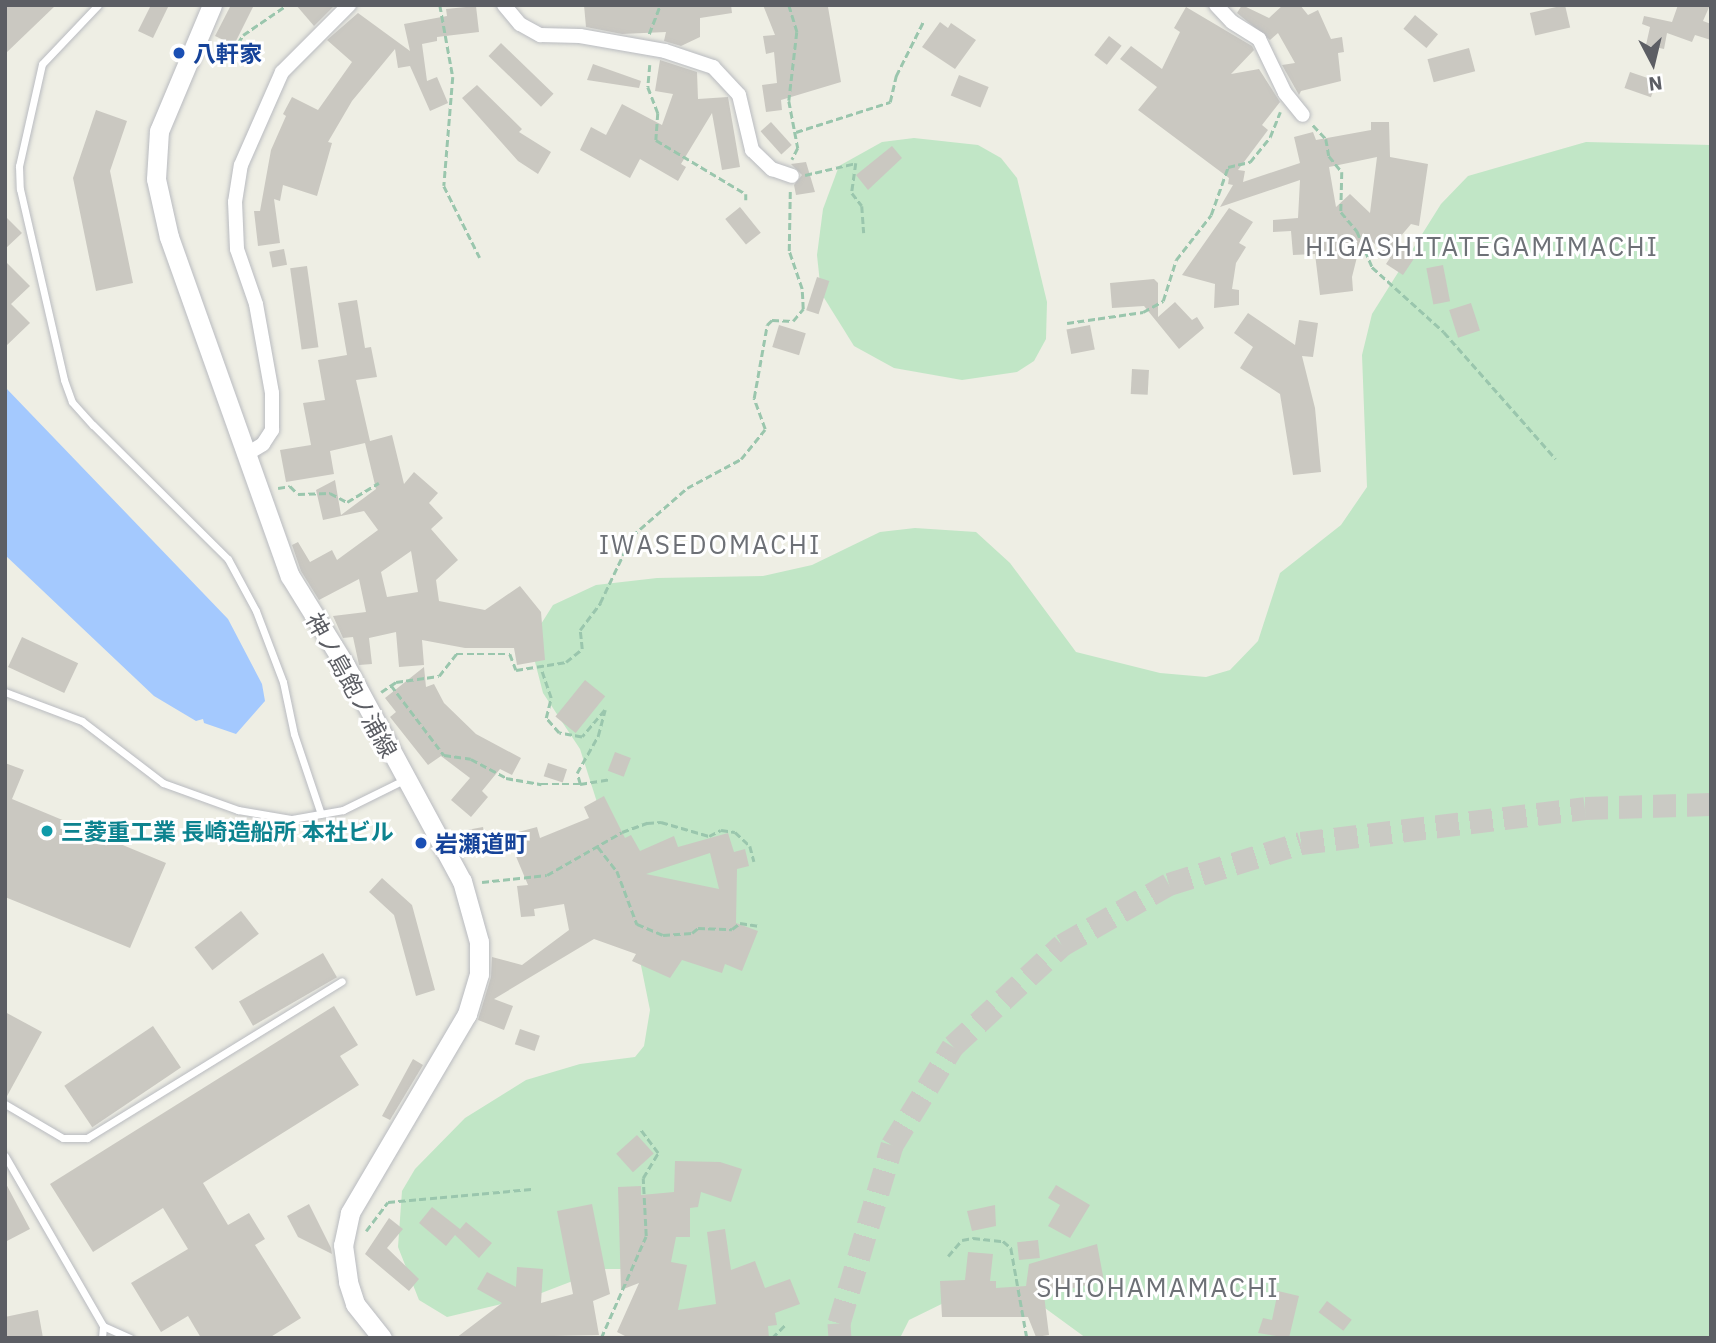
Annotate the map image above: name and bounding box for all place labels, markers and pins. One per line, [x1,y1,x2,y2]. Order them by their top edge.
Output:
place label: 八軒家 [193,39,262,67]
marker: 八軒家 [171,45,187,61]
place label: 三菱重工業 長崎造船所 本社ビル [61,817,394,845]
marker: 三菱重工業 長崎造船所 本社ビル [39,823,55,839]
place label: 岩瀬道町 [435,829,527,857]
marker: 岩瀬道町 [413,835,429,851]

